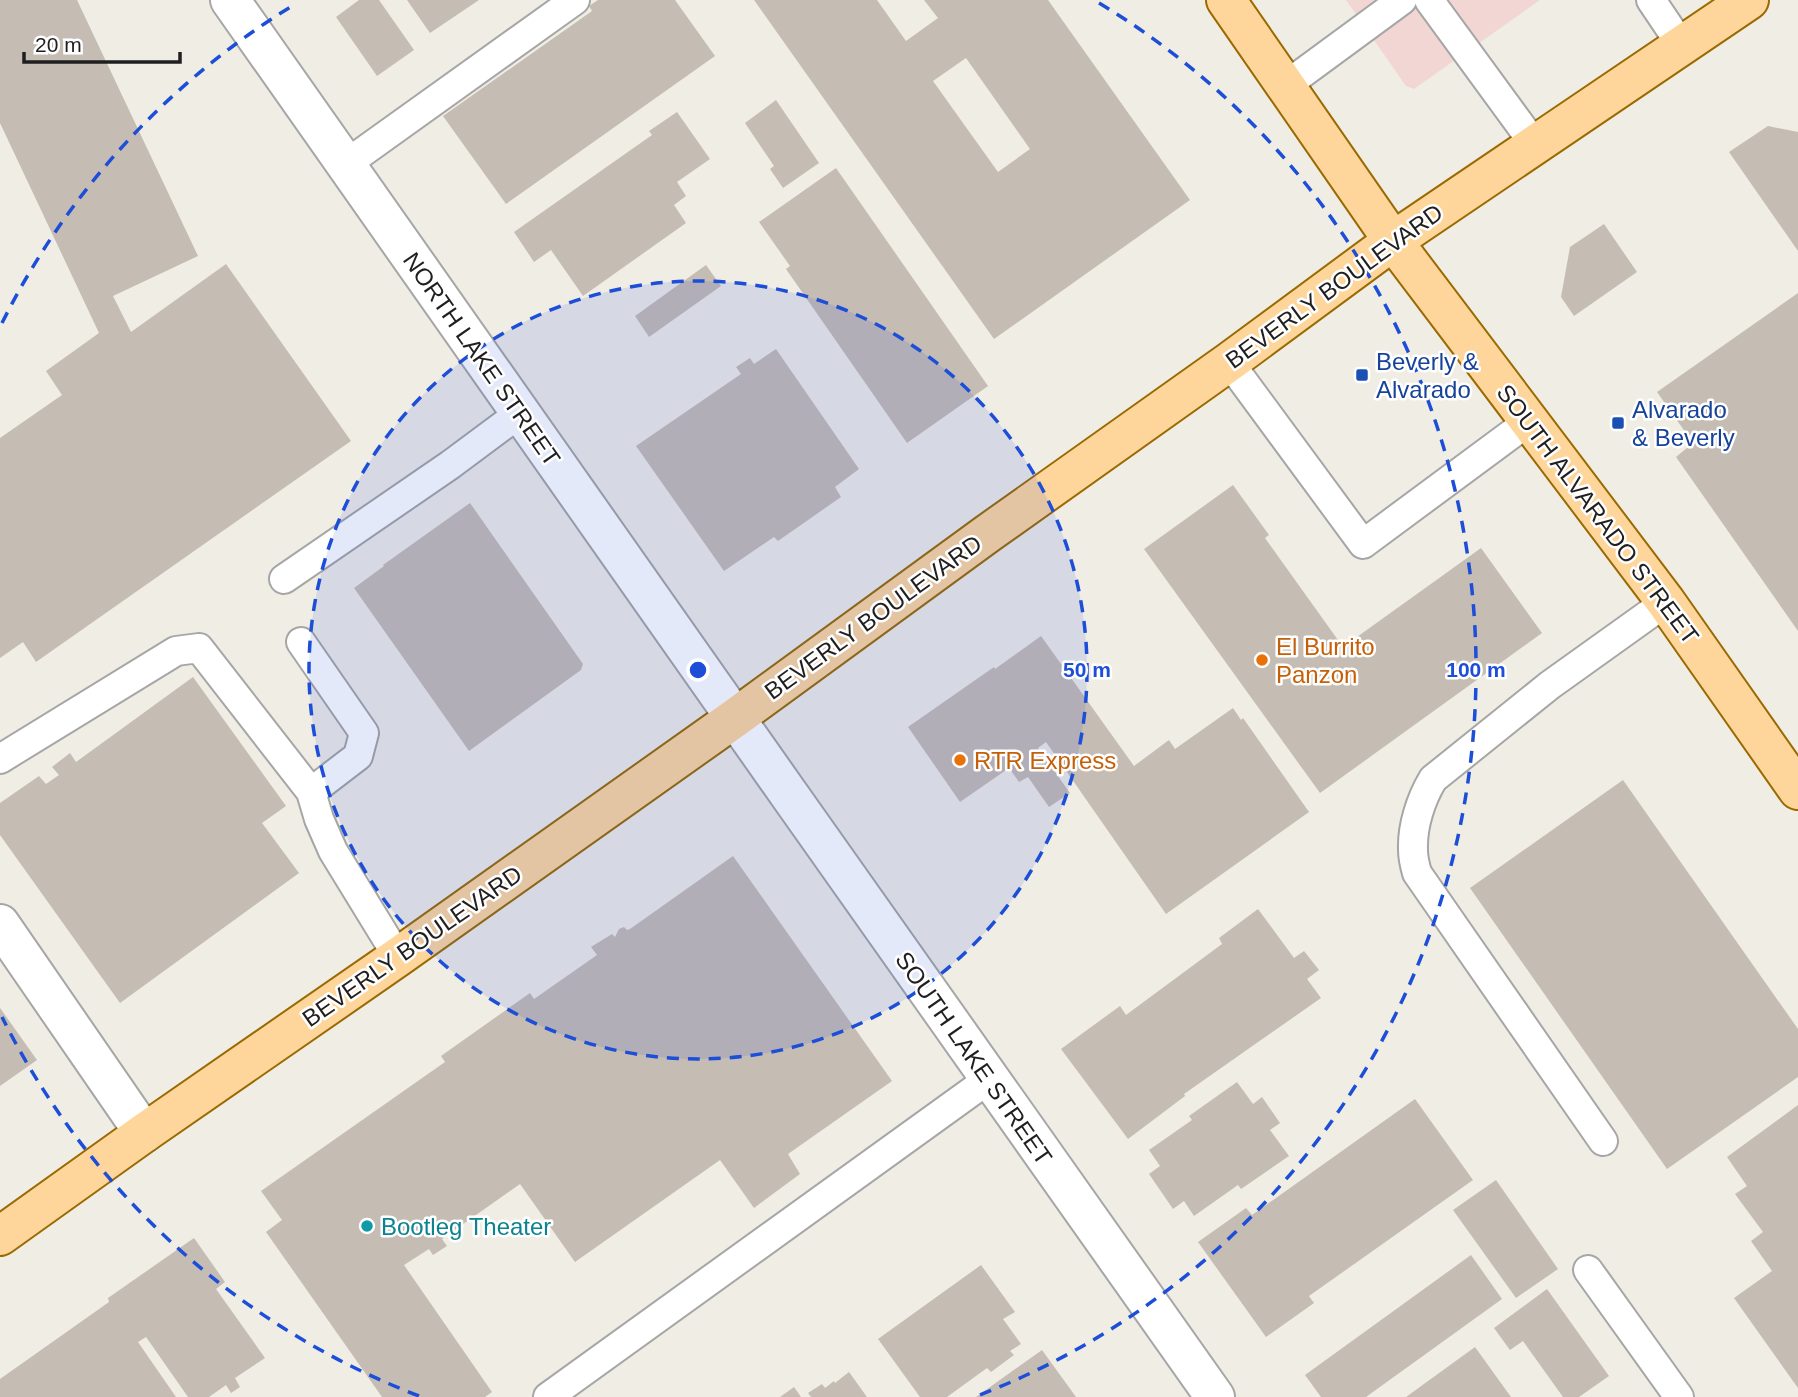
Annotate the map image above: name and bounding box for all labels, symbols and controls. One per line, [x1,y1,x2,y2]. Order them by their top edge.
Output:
scale bar [24,21,180,65]
text: 20 m [35,33,82,56]
street label: BEVERLY BOULEVARD [1220,198,1448,374]
street label: NORTH LAKE STREET [398,247,566,471]
place label: Beverly & Alvarado [1376,348,1479,403]
marker: Beverly & Alvarado [1354,367,1370,383]
street label: SOUTH ALVARADO STREET [1492,379,1705,649]
place label: Alvarado & Beverly [1632,396,1735,451]
marker: Alvarado & Beverly [1610,415,1626,431]
street label: BEVERLY BOULEVARD [759,529,987,705]
place label: El Burrito Panzon [1276,633,1375,688]
marker: El Burrito Panzon [1254,652,1270,668]
centre of rings [686,658,710,682]
text: 50 m [1063,658,1111,681]
text: 100 m [1446,658,1506,681]
place label: RTR Express [974,747,1116,774]
marker: RTR Express [952,752,968,768]
street label: BEVERLY BOULEVARD [297,860,527,1032]
street label: SOUTH LAKE STREET [890,946,1058,1170]
place label: Bootleg Theater [381,1213,551,1240]
marker: Bootleg Theater [359,1218,375,1234]

